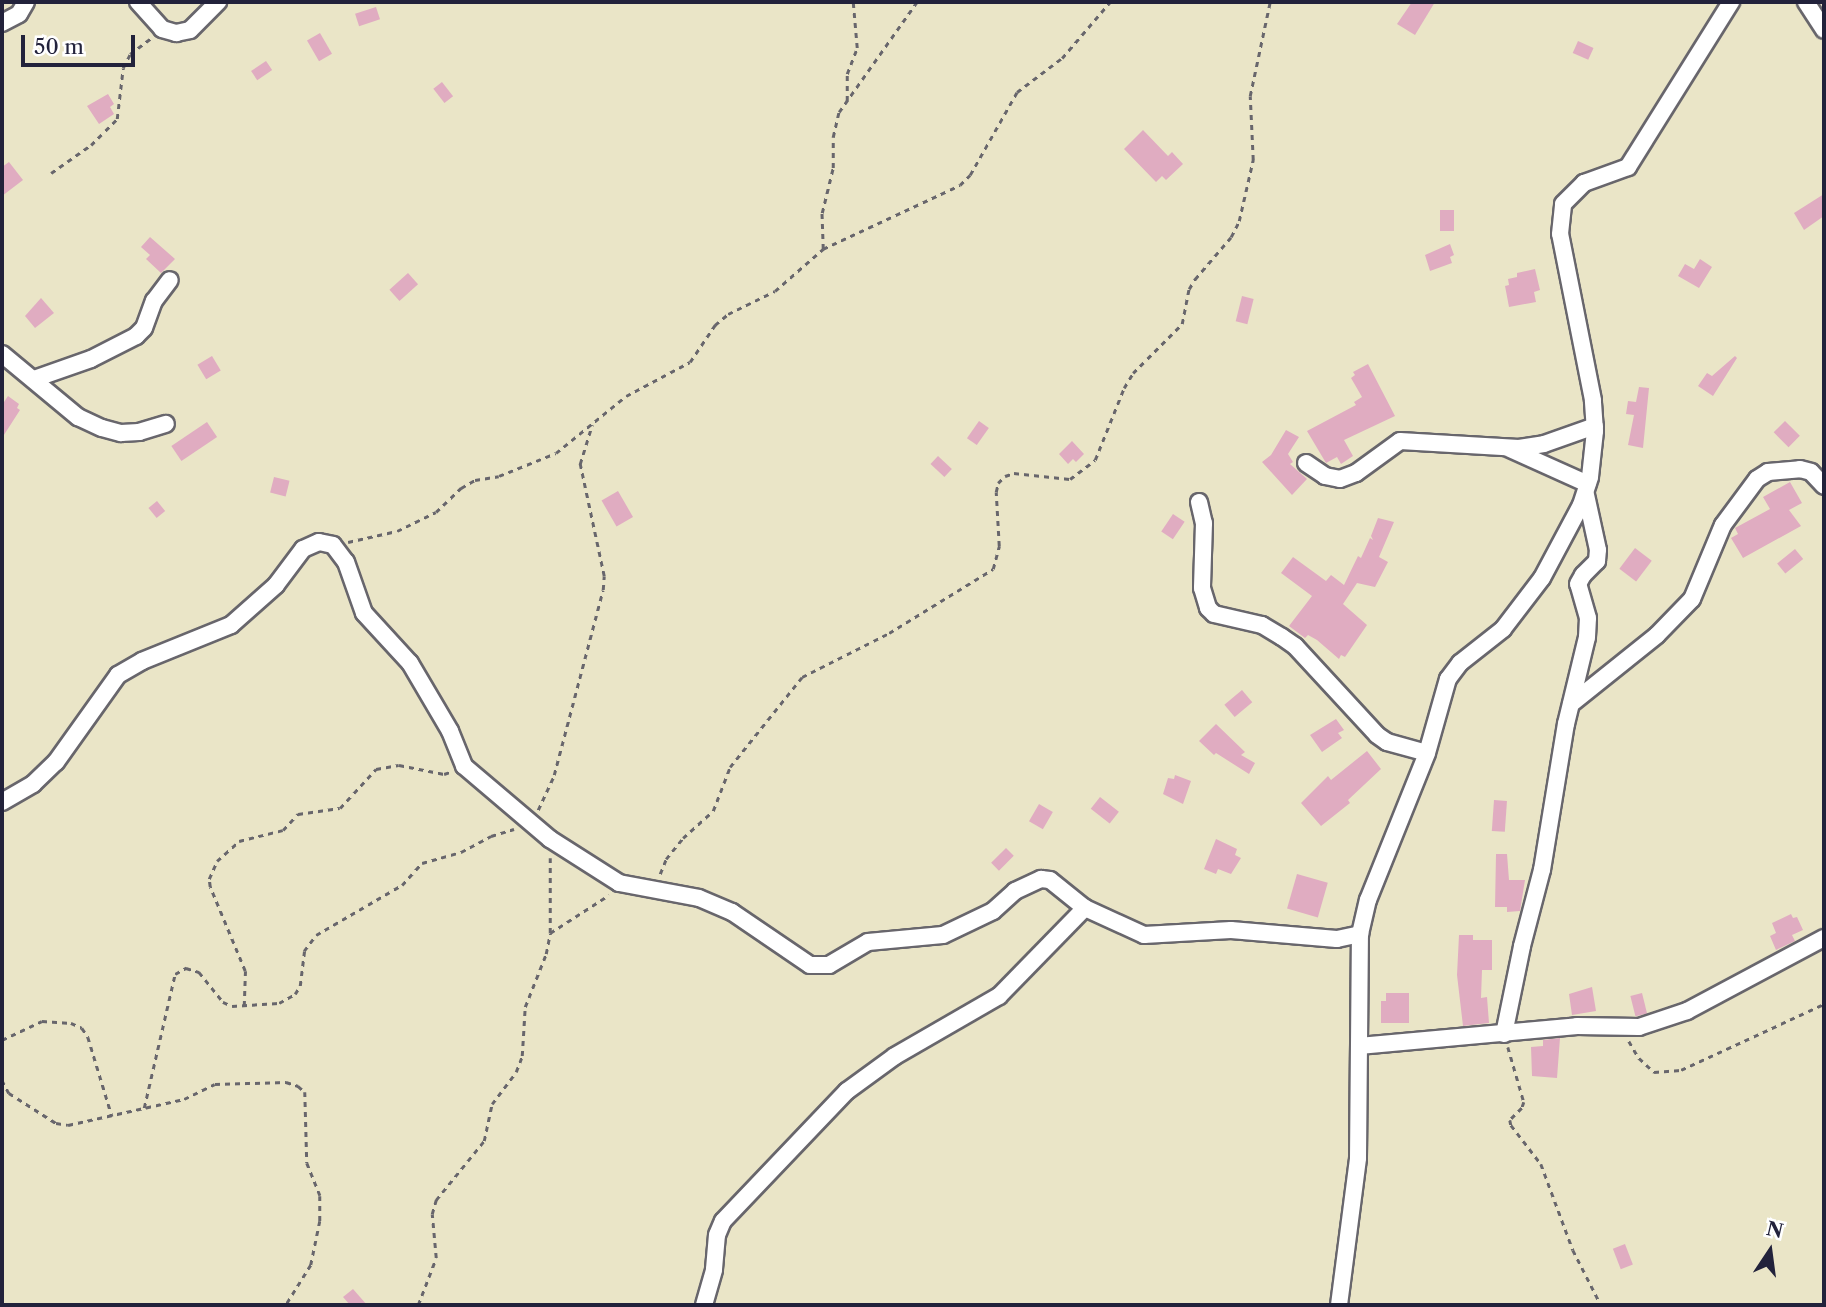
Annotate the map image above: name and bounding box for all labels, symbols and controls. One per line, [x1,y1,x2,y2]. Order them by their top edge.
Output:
scale bar [24,21,138,65]
text: 50 m [34,34,84,59]
north arrow [1735,1216,1805,1286]
text: N [1764,1217,1785,1243]

